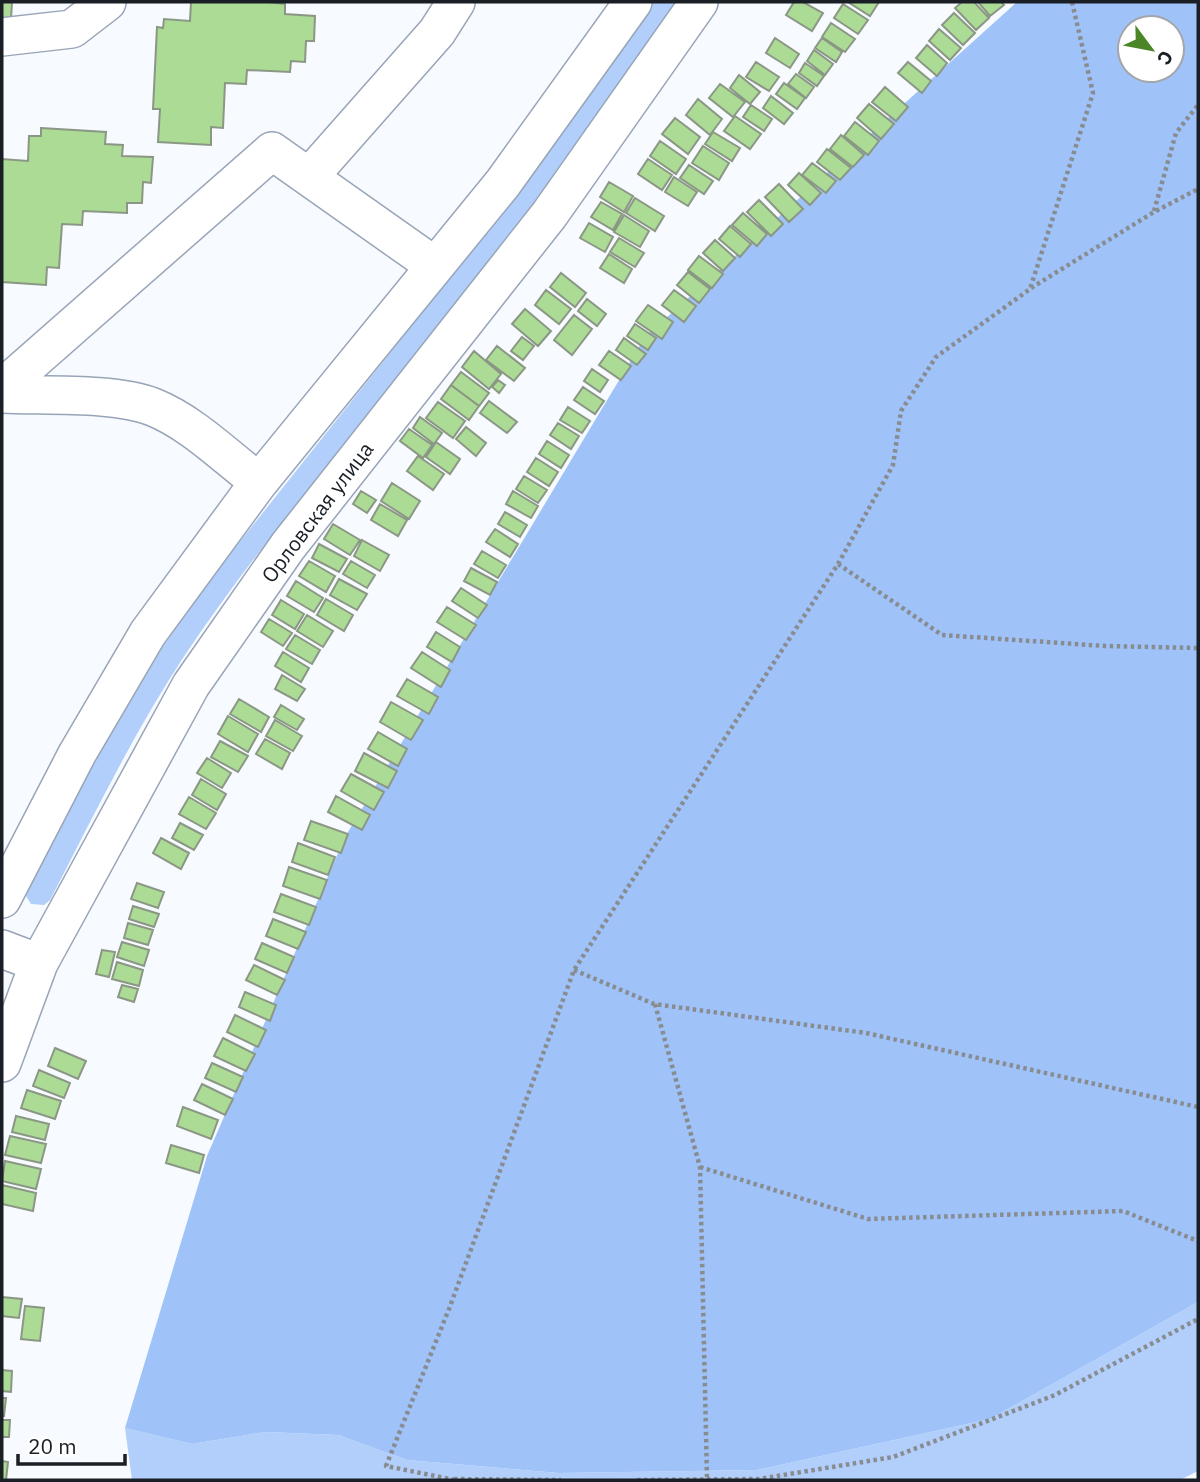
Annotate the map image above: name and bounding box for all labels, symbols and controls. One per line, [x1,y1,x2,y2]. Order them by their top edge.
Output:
north arrow [1116,14,1186,84]
text: С [1152,46,1179,70]
street label: Орловская улица [255,436,379,588]
scale bar [18,1422,124,1466]
text: 20 m [28,1432,77,1460]

